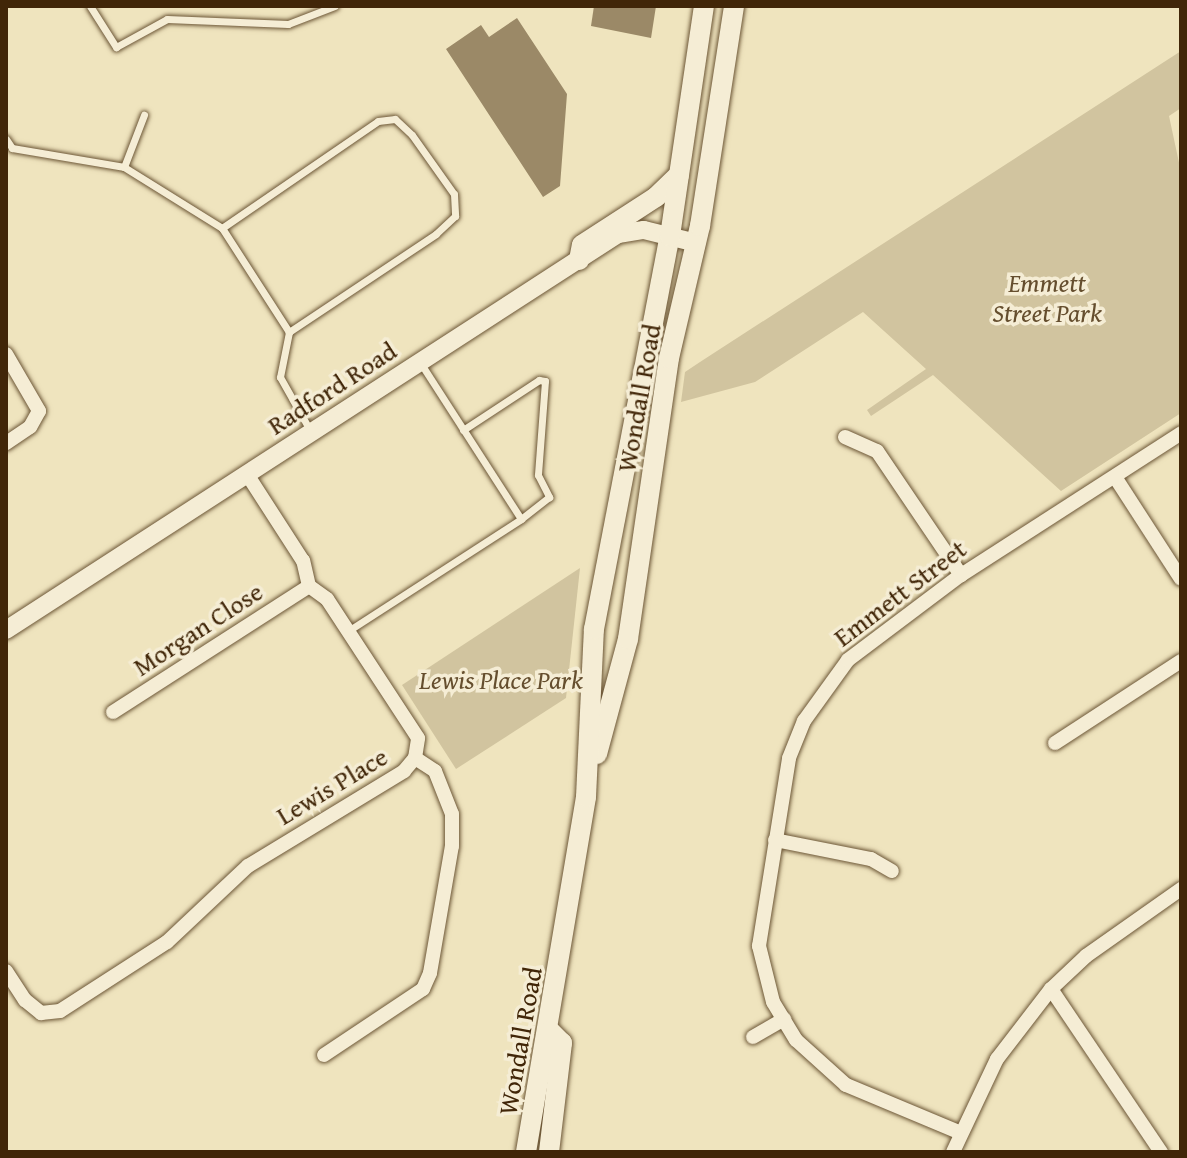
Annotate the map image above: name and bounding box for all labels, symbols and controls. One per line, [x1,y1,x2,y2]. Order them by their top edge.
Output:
park label: Emmett Street Park [992,267,1102,328]
street label: Wondall Road [611,322,667,474]
street label: Radford Road [262,335,402,441]
street label: Emmett Street [828,533,972,653]
street label: Morgan Close [127,576,269,682]
park label: Lewis Place Park [419,664,583,696]
street label: Lewis Place [271,741,393,831]
street label: Wondall Road [492,965,548,1117]

